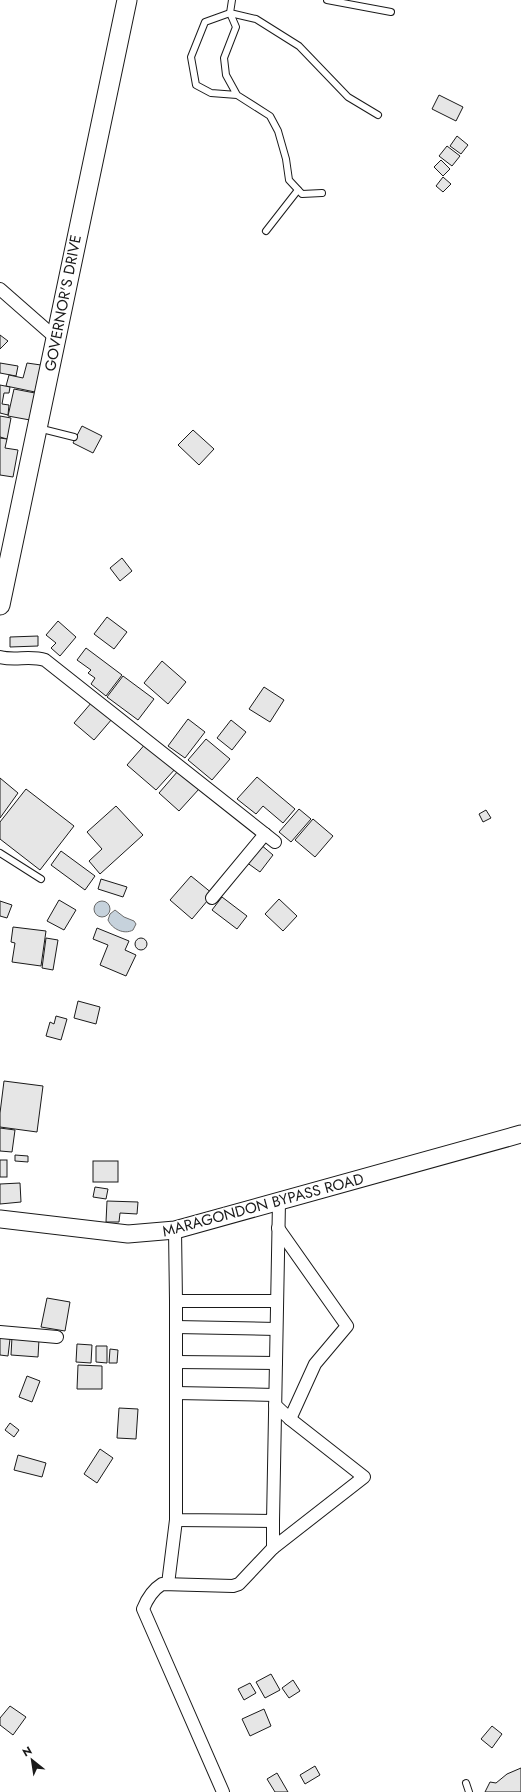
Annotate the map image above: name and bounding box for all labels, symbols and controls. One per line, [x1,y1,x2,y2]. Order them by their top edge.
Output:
street label: GOVERNOR'S DRIVE [39,233,87,373]
street label: MARAGONDON BYPASS ROAD [160,1168,366,1242]
north arrow [12,1740,52,1780]
text: N [19,1742,35,1760]

